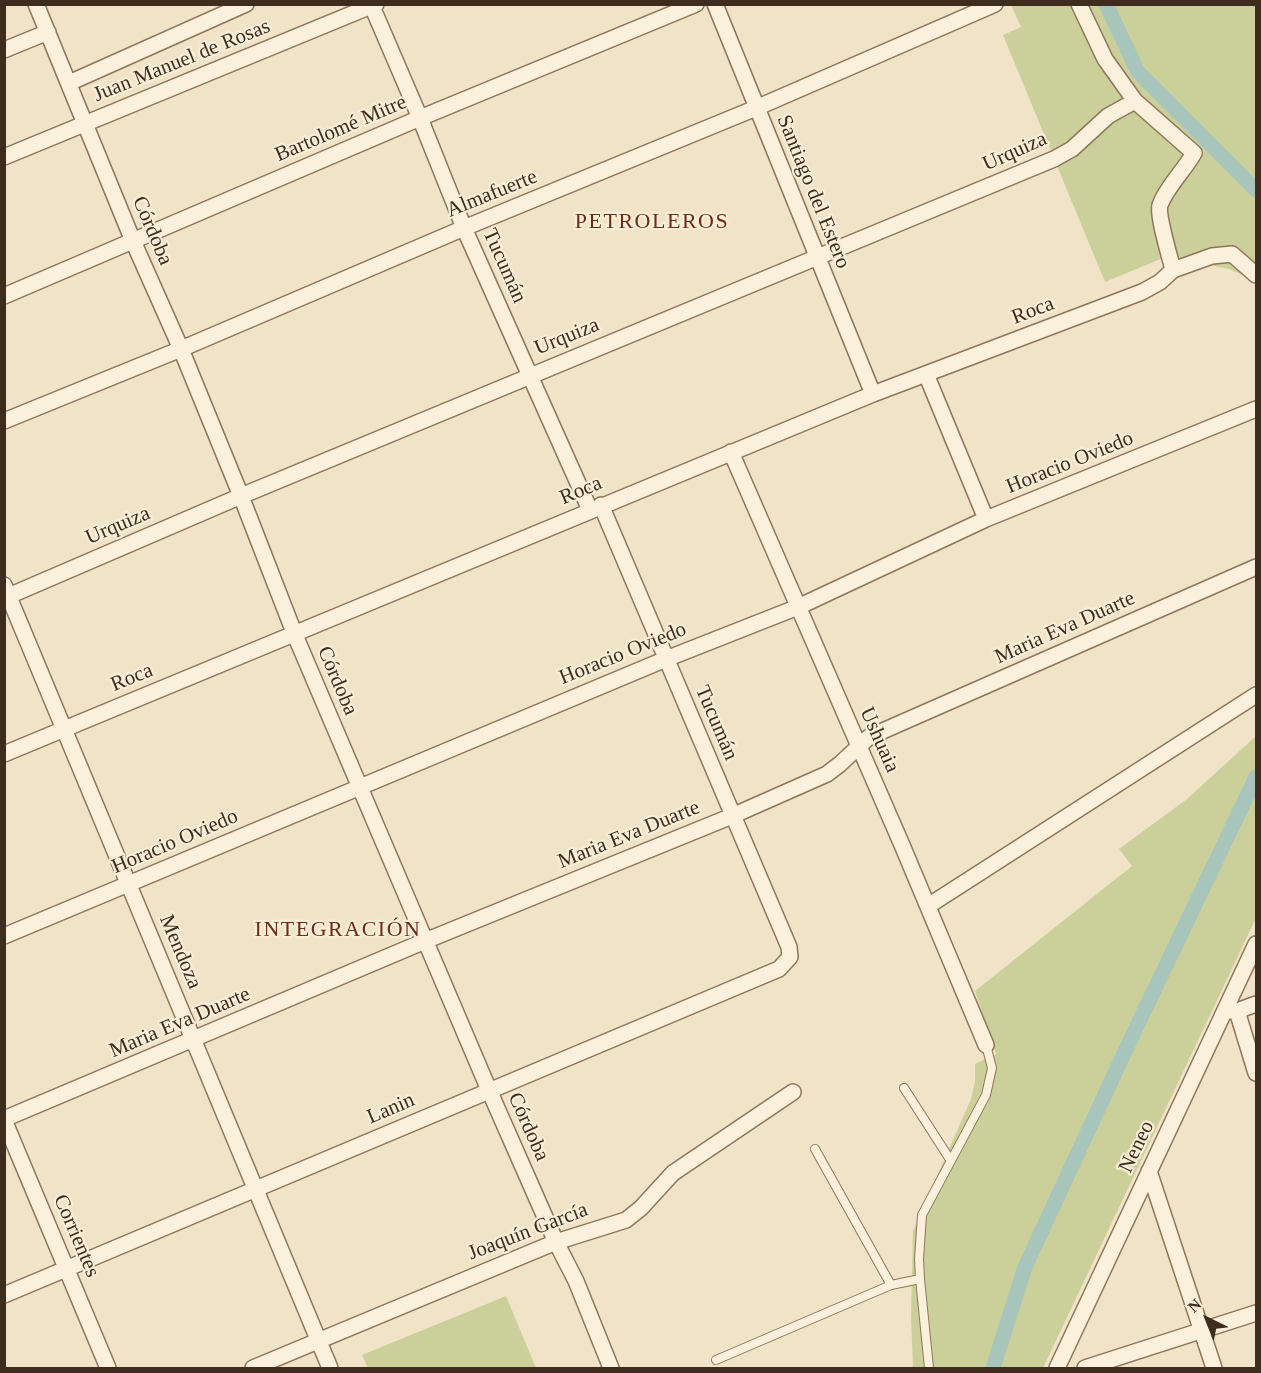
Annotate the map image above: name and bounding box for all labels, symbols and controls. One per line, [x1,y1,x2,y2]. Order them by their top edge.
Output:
street label: Juan Manuel de Rosas [90,14,274,108]
street label: Bartolomé Mitre [271,90,411,168]
street label: Santiago del Estero [771,112,855,272]
street label: Urquiza [979,127,1051,177]
street label: Almafuerte [443,164,541,224]
street label: Córdoba [126,193,178,269]
district label: PETROLEROS [575,209,729,235]
street label: Tucumán [477,225,531,307]
street label: Roca [1008,292,1058,330]
street label: Urquiza [531,313,603,361]
street label: Horacio Oviedo [1003,426,1137,500]
street label: Roca [556,471,606,511]
street label: Urquiza [82,501,154,551]
street label: Maria Eva Duarte [991,586,1139,670]
street label: Horacio Oviedo [556,617,690,691]
street label: Córdoba [311,643,363,719]
street label: Roca [107,658,157,698]
street label: Tucumán [689,682,743,764]
street label: Ushuaia [853,703,905,777]
street label: Maria Eva Duarte [555,795,703,875]
street label: Horacio Oviedo [108,804,242,880]
street label: Mendoza [153,911,207,993]
district label: INTEGRACIÓN [255,917,421,943]
street label: Maria Eva Duarte [106,982,254,1064]
street label: Lanin [364,1088,418,1130]
street label: Córdoba [502,1089,554,1165]
street label: Neneo [1114,1117,1160,1177]
street label: Corrientes [47,1191,105,1281]
street label: Joaquín García [464,1198,592,1266]
north arrow [1177,1289,1237,1349]
text: N [1184,1295,1204,1316]

